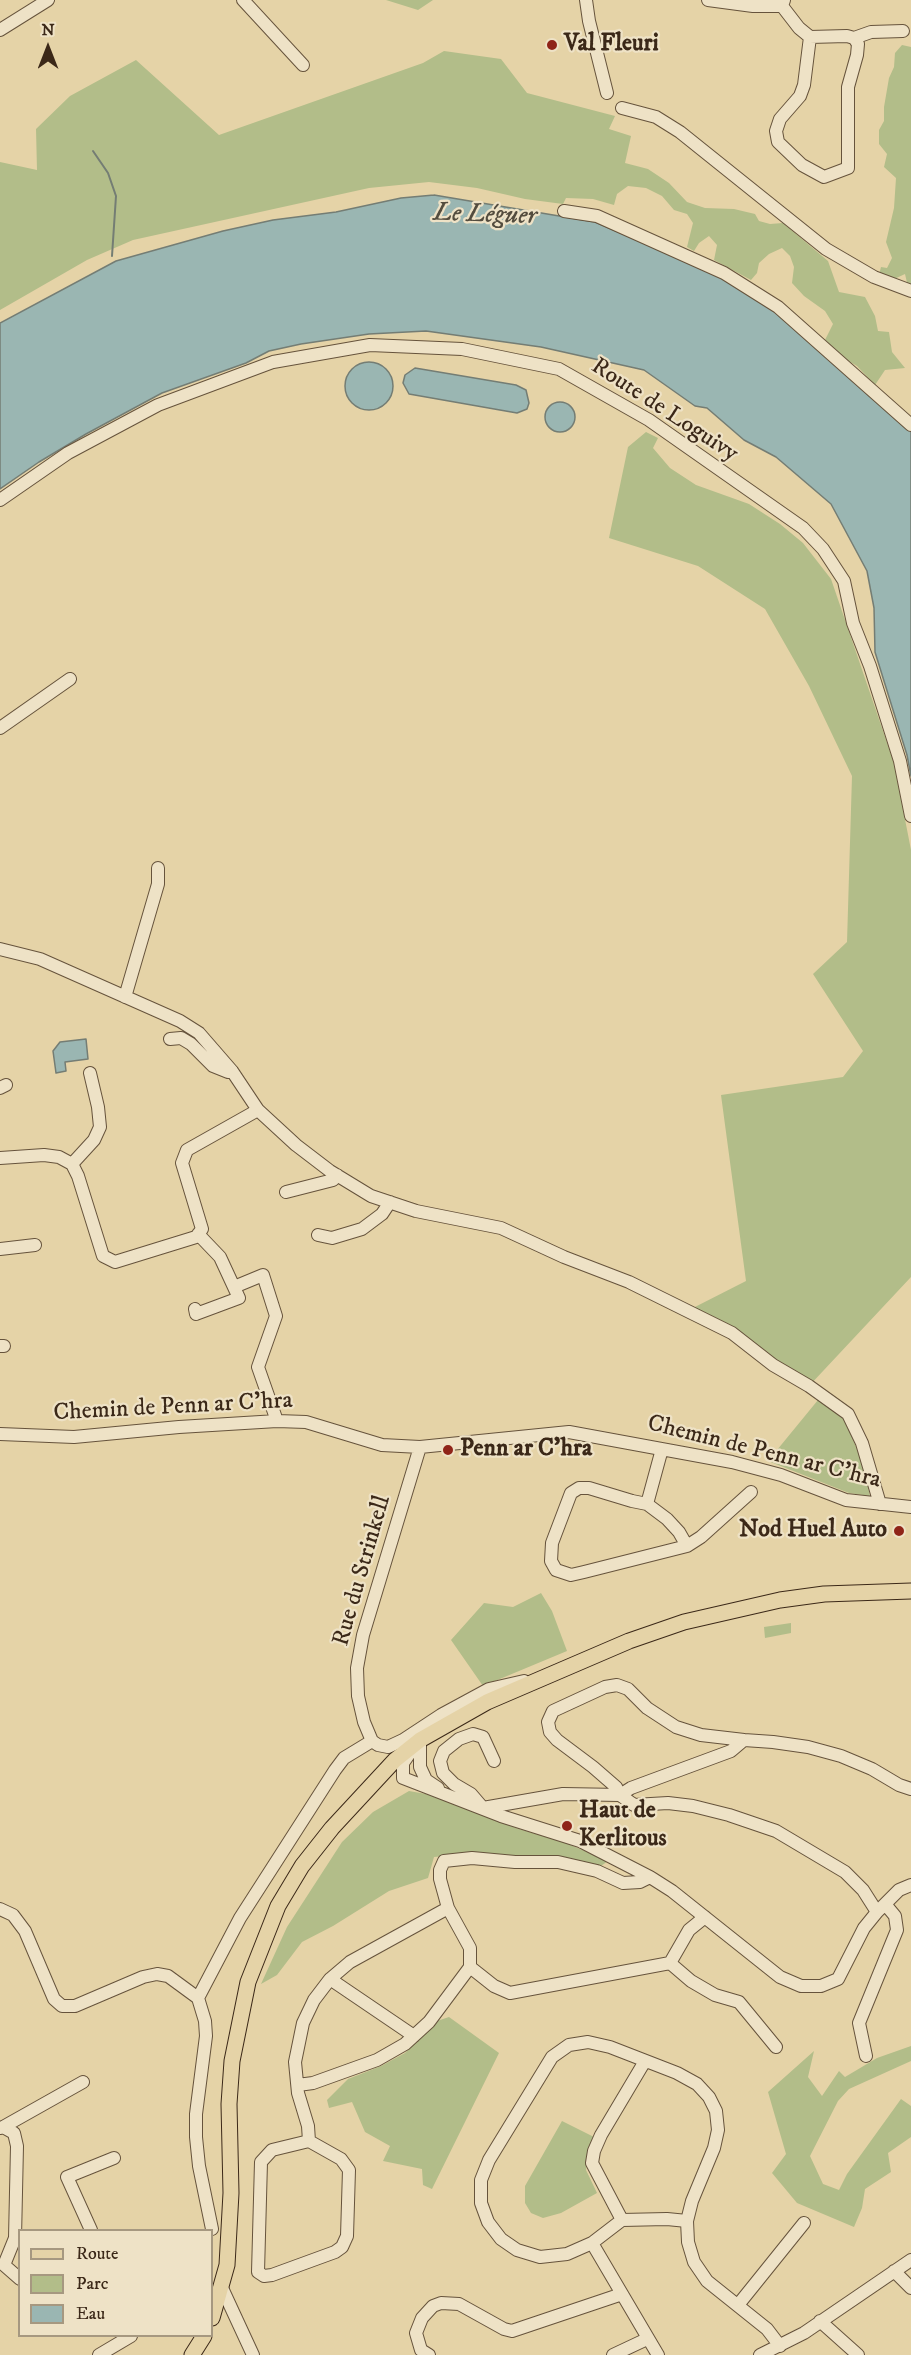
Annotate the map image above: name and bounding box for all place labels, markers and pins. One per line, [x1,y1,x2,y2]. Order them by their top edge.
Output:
place label: Val Fleuri [564,31,659,59]
marker: Val Fleuri [545,38,559,52]
place label: Penn ar C'hra [460,1436,592,1464]
marker: Penn ar C'hra [441,1443,455,1457]
place label: Nod Huel Auto [739,1517,887,1545]
marker: Nod Huel Auto [892,1524,906,1538]
place label: Haut de Kerlitous [579,1798,667,1854]
marker: Haut de Kerlitous [560,1819,574,1833]

